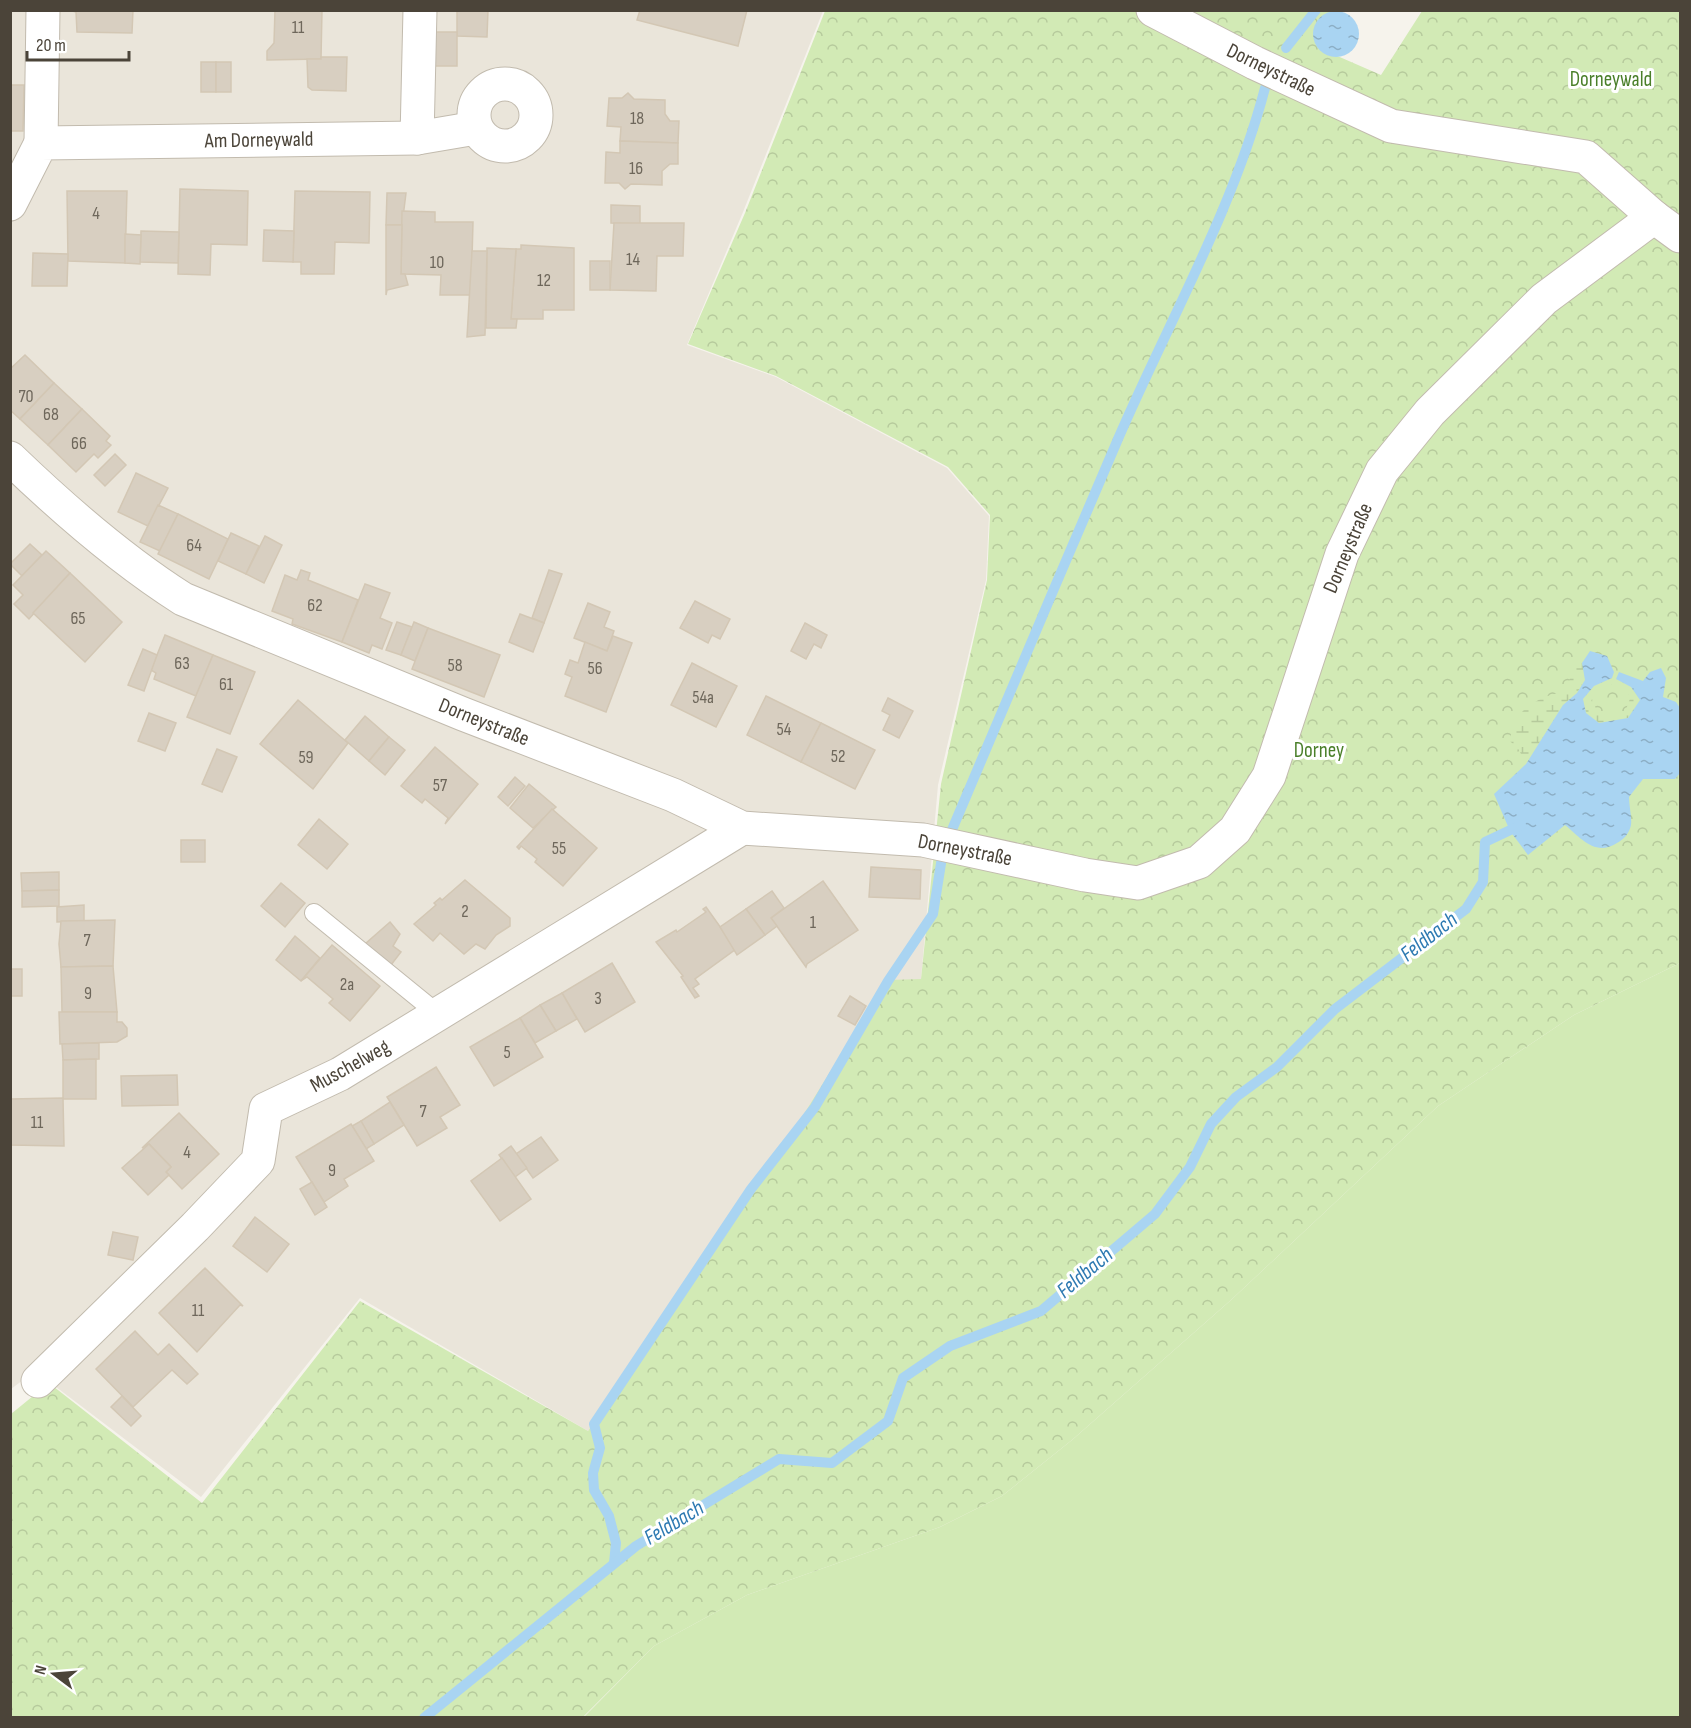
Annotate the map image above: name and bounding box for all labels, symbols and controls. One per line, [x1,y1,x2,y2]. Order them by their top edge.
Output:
house number: 11 [292,17,305,38]
scale bar [27,24,129,62]
text: 20 m [36,35,66,56]
street label: Dorneystraße [1223,38,1319,102]
park label: Dorneywald [1570,67,1652,92]
house number: 18 [630,108,644,129]
street label: Am Dorneywald [203,127,314,153]
house number: 16 [629,158,643,179]
house number: 4 [92,203,100,224]
house number: 14 [626,249,640,270]
house number: 10 [430,252,444,273]
house number: 12 [537,270,551,291]
house number: 70 [18,386,34,407]
house number: 68 [43,404,59,425]
house number: 66 [71,433,87,454]
street label: Dorneystraße [1318,499,1378,597]
house number: 64 [186,535,202,556]
house number: 62 [307,595,323,616]
house number: 65 [70,608,86,629]
house number: 63 [174,653,190,674]
house number: 58 [447,655,463,676]
house number: 56 [587,658,603,679]
house number: 61 [219,674,234,695]
house number: 54a [692,687,714,708]
street label: Dorneystraße [435,693,533,751]
house number: 54 [777,719,792,740]
park label: Dorney [1294,738,1344,763]
house number: 52 [831,746,845,767]
house number: 59 [298,747,314,768]
house number: 57 [433,775,448,796]
street label: Dorneystraße [916,829,1014,871]
house number: 55 [552,838,566,859]
house number: 2 [461,901,469,922]
water label: Feldbach [1395,906,1463,968]
house number: 1 [810,912,817,933]
house number: 7 [83,930,91,951]
house number: 2a [340,974,354,995]
house number: 9 [84,983,92,1004]
house number: 3 [594,988,602,1009]
street label: Muschelweg [306,1034,394,1098]
house number: 5 [503,1042,511,1063]
house number: 7 [419,1101,427,1122]
house number: 11 [31,1112,44,1133]
house number: 4 [183,1142,191,1163]
house number: 9 [328,1160,336,1181]
water label: Feldbach [1051,1242,1119,1304]
house number: 11 [192,1300,205,1321]
water label: Feldbach [639,1495,709,1551]
north arrow [24,1644,84,1704]
text: N [31,1664,51,1677]

